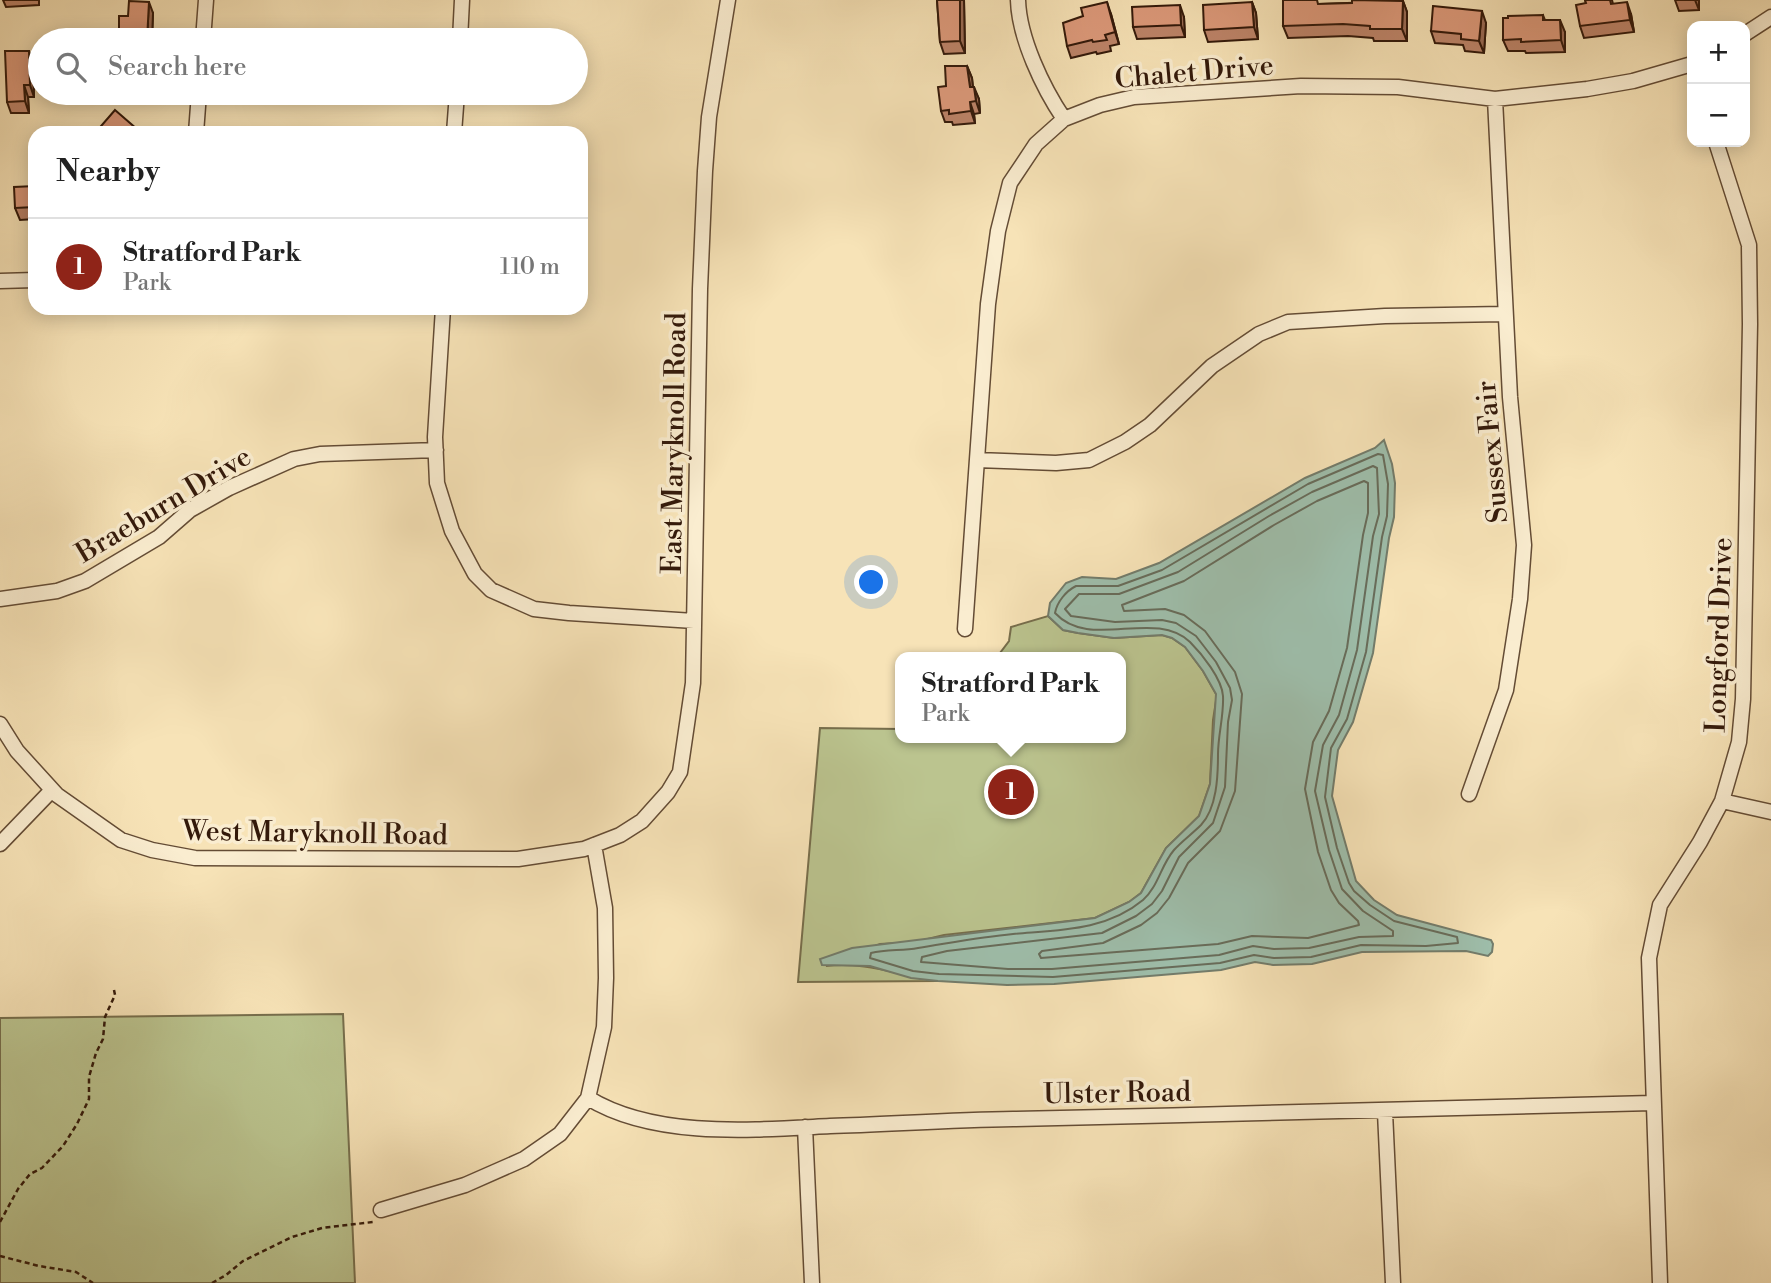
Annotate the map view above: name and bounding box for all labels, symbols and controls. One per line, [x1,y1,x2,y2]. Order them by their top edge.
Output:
map controls [1687,21,1750,147]
button: + [1687,21,1750,84]
search box [28,28,588,105]
icon: search [52,48,90,86]
street label: Chalet Drive [1113,48,1275,97]
text: Search here [108,51,247,83]
button: − [1687,84,1750,147]
text: Nearby [56,153,160,191]
text: Stratford Park [123,237,301,269]
text: 1 [73,253,85,281]
text: 110 m [500,253,560,281]
text: Park [123,269,171,297]
street label: East Maryknoll Road [655,312,694,574]
street label: Sussex Fair [1469,379,1516,524]
street label: Braeburn Drive [69,439,258,572]
street label: Longford Drive [1699,537,1740,733]
your location [854,565,888,599]
popup [895,652,1126,743]
text: Stratford Park [921,668,1100,700]
text: Park [921,700,969,728]
pin: 1 [988,766,1034,818]
street label: West Maryknoll Road [181,814,448,853]
street label: Ulster Road [1043,1075,1191,1112]

